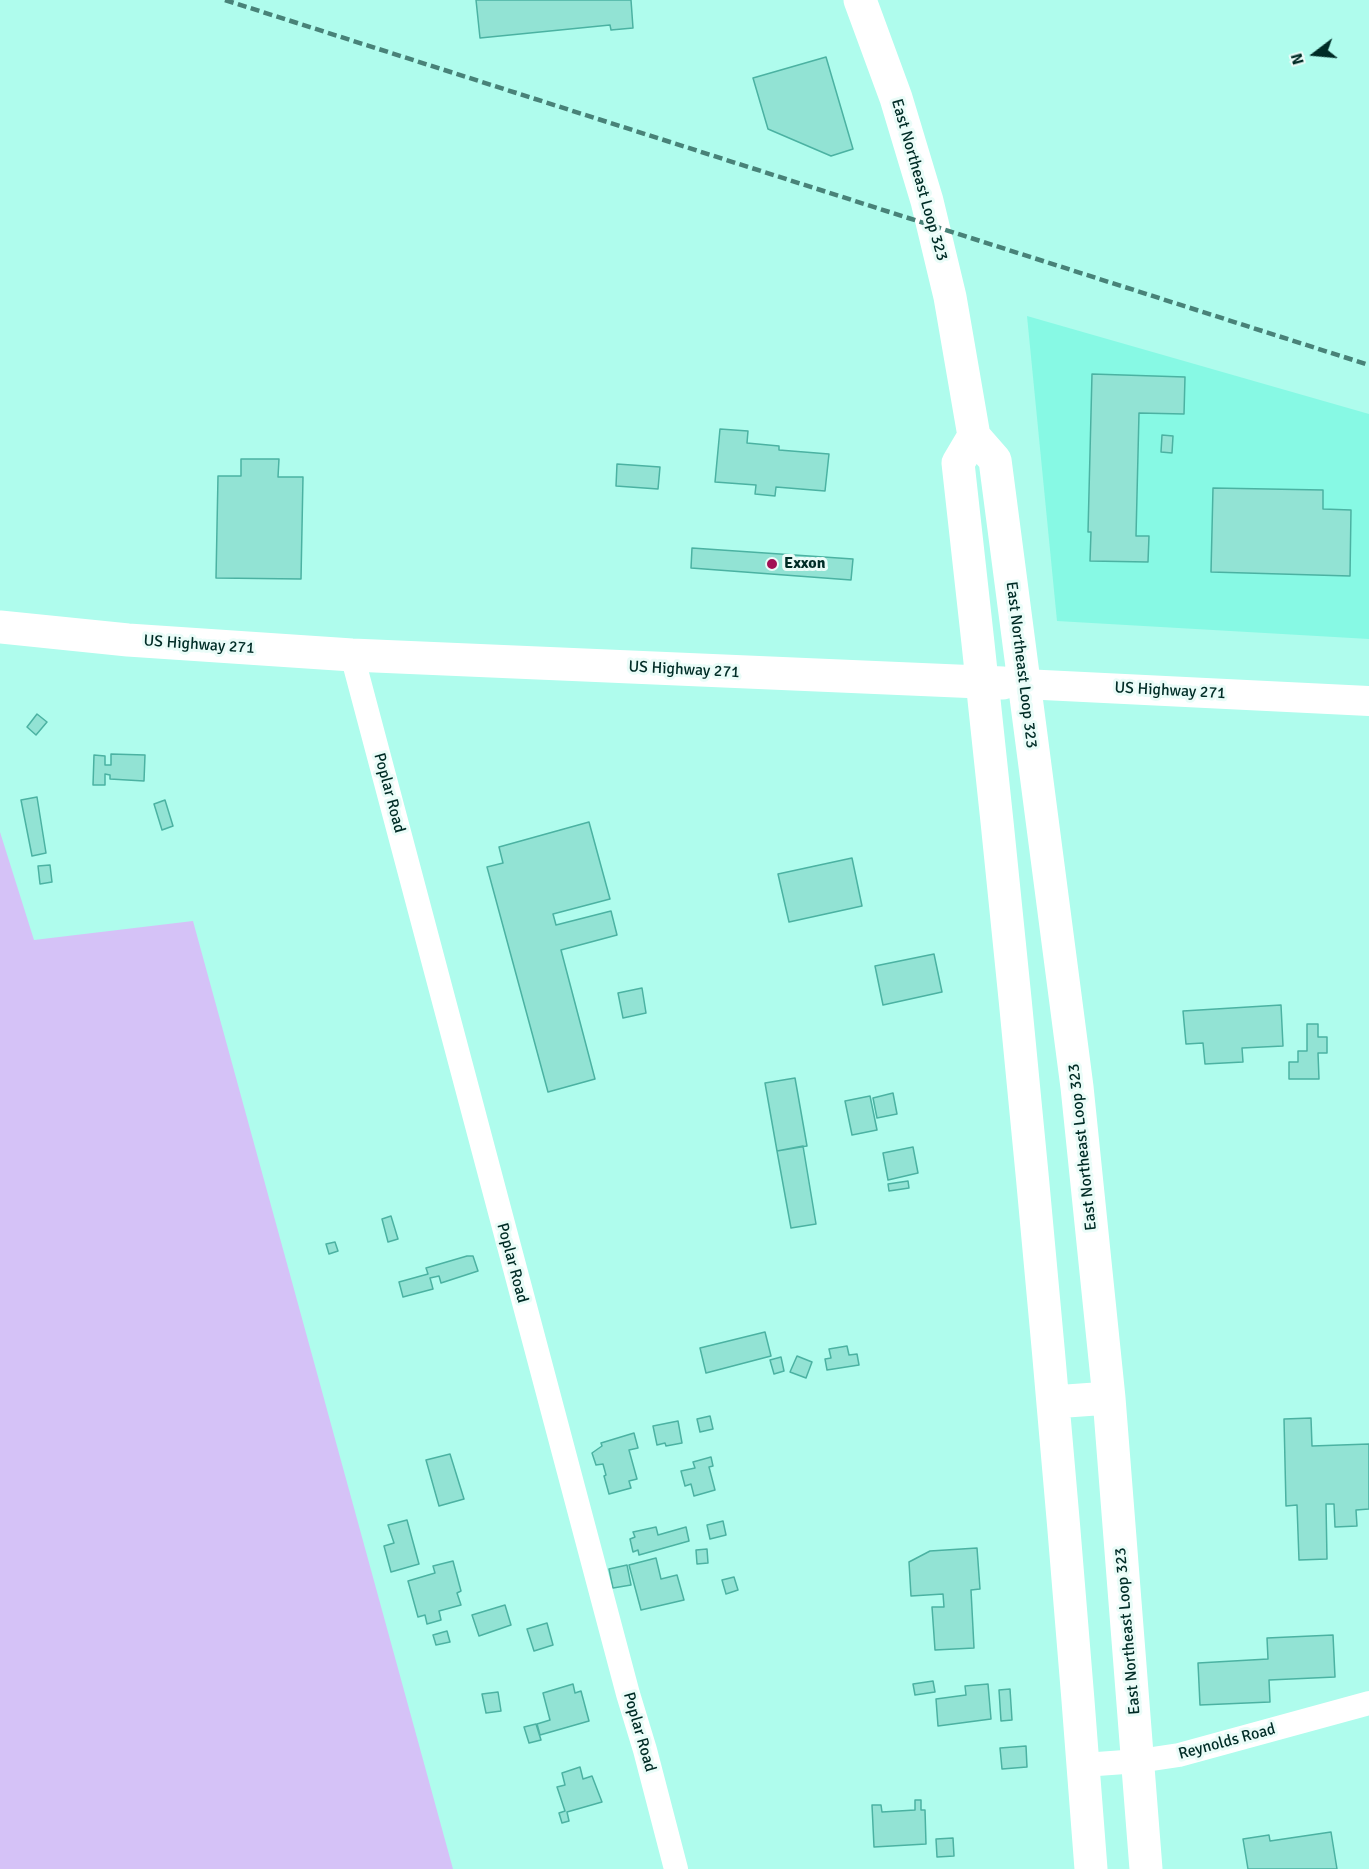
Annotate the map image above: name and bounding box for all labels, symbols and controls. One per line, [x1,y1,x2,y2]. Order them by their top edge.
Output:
north arrow [1285,24,1345,84]
text: N [1287,51,1309,67]
street label: East Northeast Loop 323 [887,97,951,263]
place label: Exxon [784,554,825,574]
marker: Exxon [765,557,779,571]
street label: East Northeast Loop 323 [1001,581,1041,749]
street label: US Highway 271 [143,632,255,658]
street label: US Highway 271 [628,657,740,683]
street label: US Highway 271 [1114,678,1226,704]
street label: Poplar Road [369,751,409,835]
street label: East Northeast Loop 323 [1065,1063,1101,1231]
street label: Poplar Road [492,1221,532,1305]
street label: East Northeast Loop 323 [1111,1547,1145,1715]
street label: Poplar Road [618,1690,660,1774]
street label: Reynolds Road [1176,1720,1278,1764]

